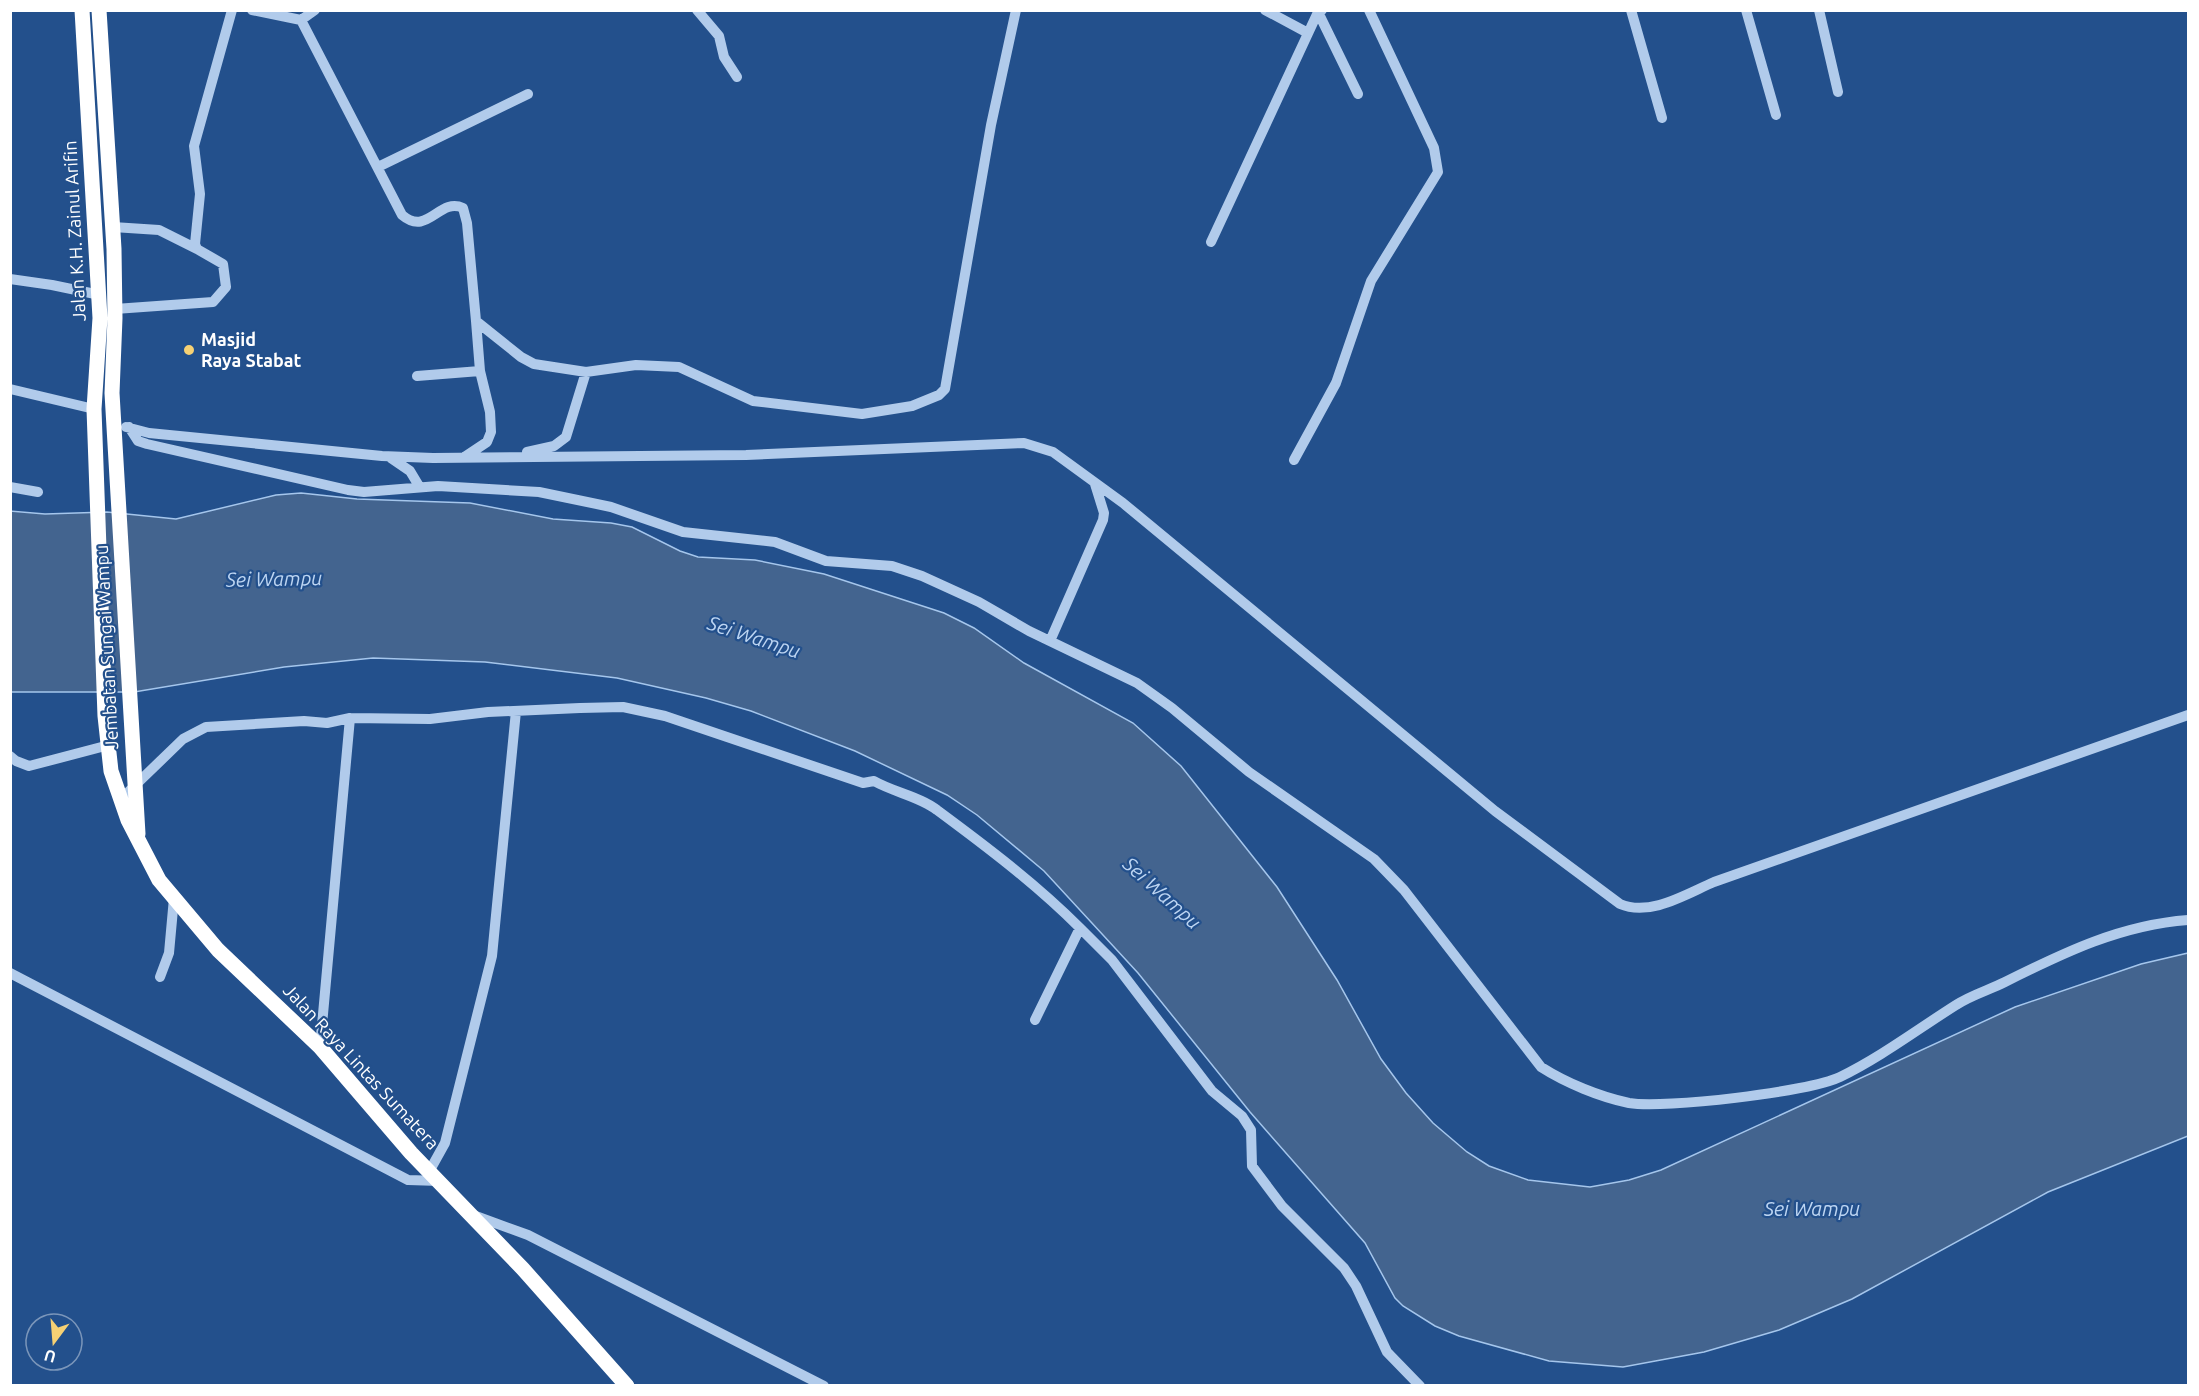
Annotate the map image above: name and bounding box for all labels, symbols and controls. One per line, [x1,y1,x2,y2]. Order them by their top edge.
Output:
street label: Jalan K.H. Zainul Arifin [59,140,89,322]
place label: Masjid Raya Stabat [201,329,302,370]
marker: Masjid Raya Stabat [182,343,196,357]
street label: Jembatan Sungai Wampu [91,544,121,750]
water label: Sei Wampu [225,566,323,591]
water label: Sei Wampu [704,610,804,662]
water label: Sei Wampu [1118,851,1206,934]
street label: Jalan Raya Lintas Sumatera [280,980,444,1153]
water label: Sei Wampu [1763,1197,1860,1220]
north arrow [24,1312,84,1372]
text: U [42,1346,58,1367]

